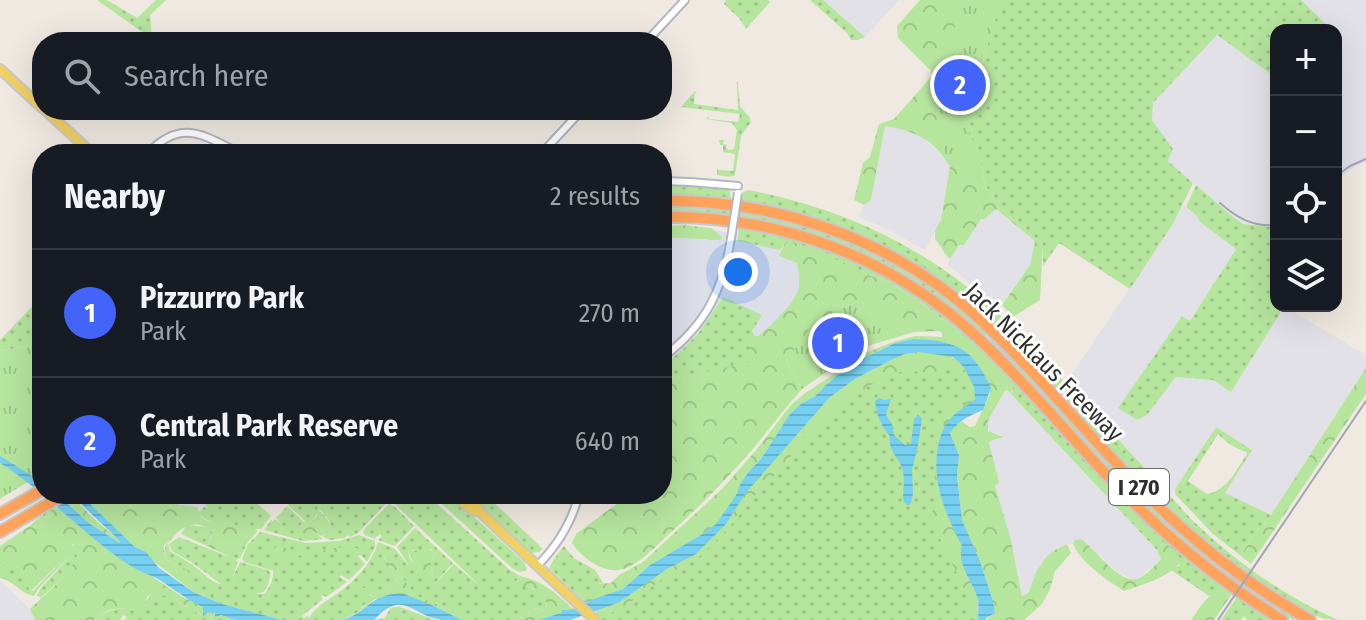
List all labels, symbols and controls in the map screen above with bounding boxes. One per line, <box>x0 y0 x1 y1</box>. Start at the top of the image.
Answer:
map controls <box>1270 24 1342 312</box>
button: + <box>1270 24 1342 96</box>
search box <box>32 32 672 120</box>
icon: search <box>60 54 104 98</box>
pin: 2 <box>934 55 986 115</box>
text: Search here <box>124 58 269 94</box>
button: − <box>1270 96 1342 168</box>
button: locate <box>1270 168 1342 240</box>
text: Nearby <box>64 176 165 217</box>
text: 2 results <box>550 181 640 212</box>
button: layers <box>1270 240 1342 312</box>
your location <box>718 252 758 292</box>
street label: Jack Nicklaus Freeway <box>959 277 1129 447</box>
text: Pizzurro Park <box>140 280 304 316</box>
text: 1 <box>85 298 96 329</box>
text: 270 m <box>579 298 640 329</box>
pin: 1 <box>812 313 864 373</box>
text: Park <box>140 316 186 347</box>
text: Central Park Reserve <box>140 408 398 444</box>
text: 2 <box>84 426 96 457</box>
text: 640 m <box>575 426 640 457</box>
text: Park <box>140 444 186 475</box>
road number: I 270 <box>1109 469 1169 505</box>

